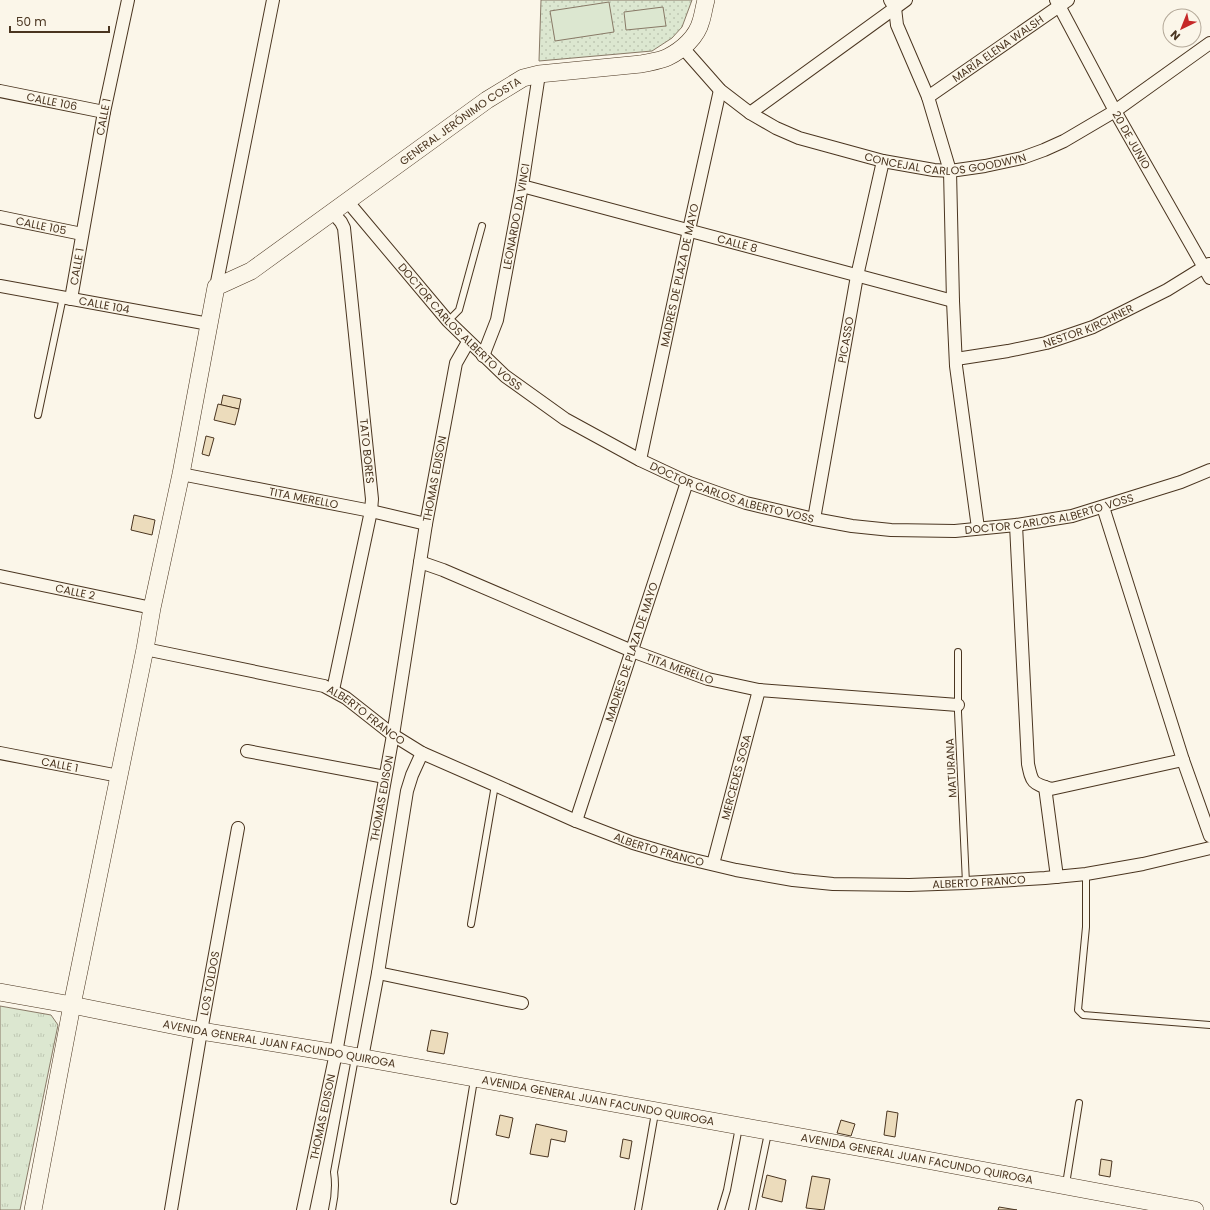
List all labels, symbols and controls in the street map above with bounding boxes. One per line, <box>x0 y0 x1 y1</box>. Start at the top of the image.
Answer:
scale bar <box>10 8 109 34</box>
north arrow <box>1162 8 1202 48</box>
street label: MARÍA ELENA WALSH <box>949 11 1047 86</box>
text: 50 m <box>16 13 47 30</box>
text: N <box>1167 27 1184 44</box>
street label: GENERAL JERÓNIMO COSTA <box>396 73 524 169</box>
street label: CALLE 106 <box>25 89 79 114</box>
street label: CALLE 1 <box>92 97 115 137</box>
street label: 20 DE JUNIO <box>1108 108 1155 172</box>
street label: CONCEJAL CARLOS GOODWYN <box>863 148 1029 179</box>
street label: LEONARDO DA VINCI <box>499 162 533 271</box>
street label: MADRES DE PLAZA DE MAYO <box>656 202 703 348</box>
street label: CALLE 105 <box>14 212 68 239</box>
street label: CALLE 8 <box>716 230 759 257</box>
street label: CALLE 1 <box>66 247 88 286</box>
street label: DOCTOR CARLOS ALBERTO VOSS <box>394 259 526 394</box>
street label: CALLE 104 <box>78 292 131 317</box>
street label: NESTOR KIRCHNER <box>1041 300 1136 351</box>
street label: PICASSO <box>834 315 858 364</box>
street label: TATO BORES <box>356 418 378 484</box>
street label: THOMAS EDISON <box>419 434 450 523</box>
street label: DOCTOR CARLOS ALBERTO VOSS <box>647 458 816 527</box>
street label: TITA MERELLO <box>267 483 340 513</box>
street label: DOCTOR CARLOS ALBERTO VOSS <box>964 489 1136 538</box>
street label: CALLE 2 <box>54 580 97 604</box>
street label: MADRES DE PLAZA DE MAYO <box>601 580 662 724</box>
street label: TITA MERELLO <box>644 649 715 688</box>
street label: ALBERTO FRANCO <box>324 681 409 749</box>
street label: MERCEDES SOSA <box>717 732 755 822</box>
street label: MATURANA <box>941 737 961 798</box>
street label: CALLE 1 <box>40 753 80 776</box>
street label: THOMAS EDISON <box>366 754 397 843</box>
street label: ALBERTO FRANCO <box>612 828 706 870</box>
street label: ALBERTO FRANCO <box>932 871 1027 892</box>
street label: LOS TOLDOS <box>196 950 223 1017</box>
street label: AVENIDA GENERAL JUAN FACUNDO QUIROGA <box>161 1015 398 1072</box>
street label: AVENIDA GENERAL JUAN FACUNDO QUIROGA <box>481 1072 716 1129</box>
street label: THOMAS EDISON <box>306 1073 339 1162</box>
street label: AVENIDA GENERAL JUAN FACUNDO QUIROGA <box>799 1129 1035 1188</box>

